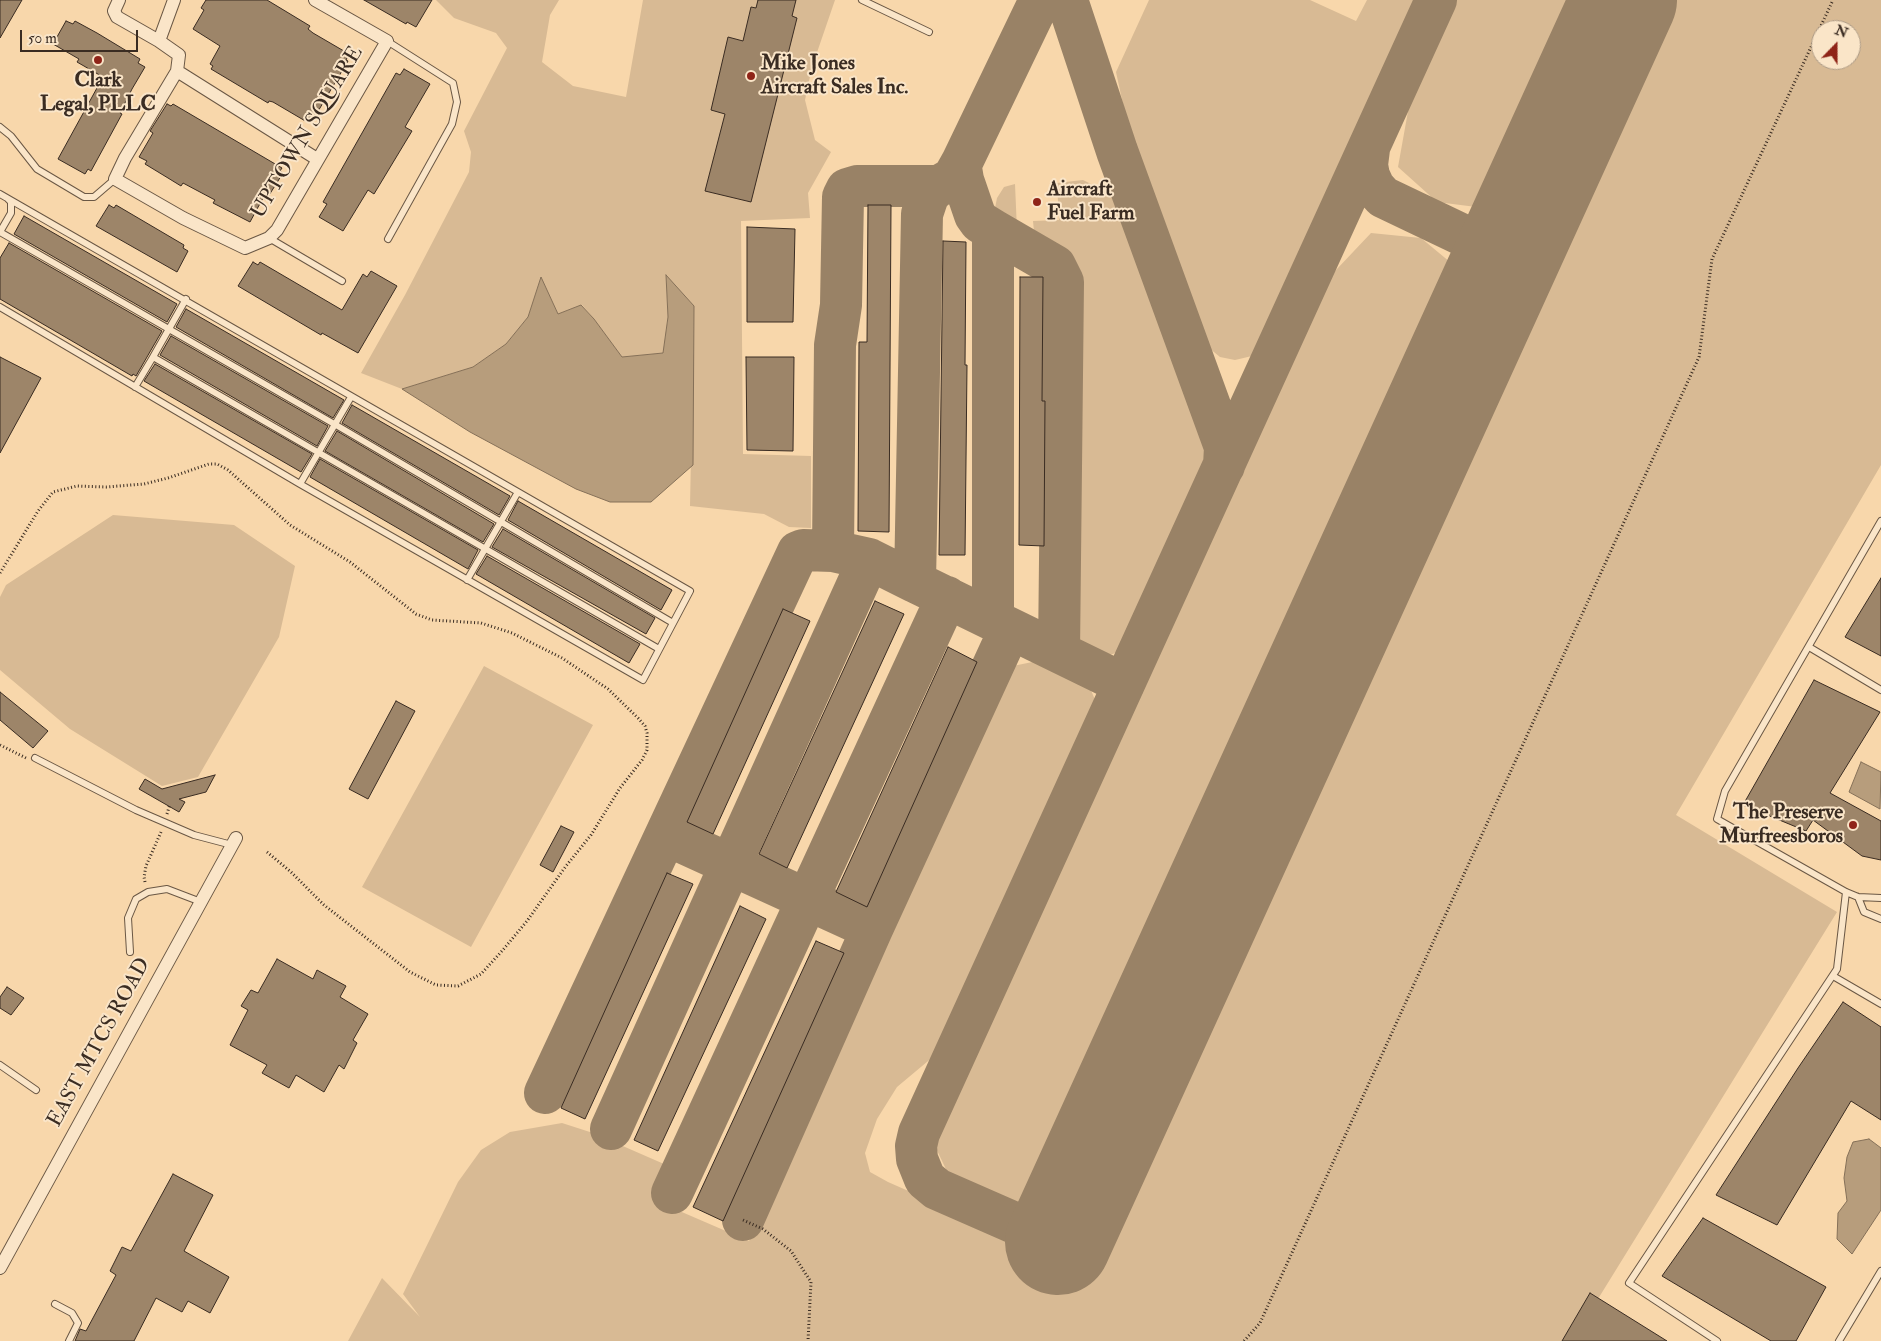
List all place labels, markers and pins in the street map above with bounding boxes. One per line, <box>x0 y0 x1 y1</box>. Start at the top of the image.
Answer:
place label: Mike Jones Aircraft Sales Inc. <box>761 51 908 101</box>
marker: Clark Legal, PLLC <box>92 54 104 66</box>
place label: Clark Legal, PLLC <box>40 68 156 118</box>
marker: Mike Jones Aircraft Sales Inc. <box>745 70 757 82</box>
place label: Aircraft Fuel Farm <box>1047 177 1134 227</box>
marker: Aircraft Fuel Farm <box>1031 196 1043 208</box>
place label: The Preserve Murfreesboros <box>1720 800 1843 850</box>
marker: The Preserve Murfreesboros <box>1847 819 1859 831</box>

